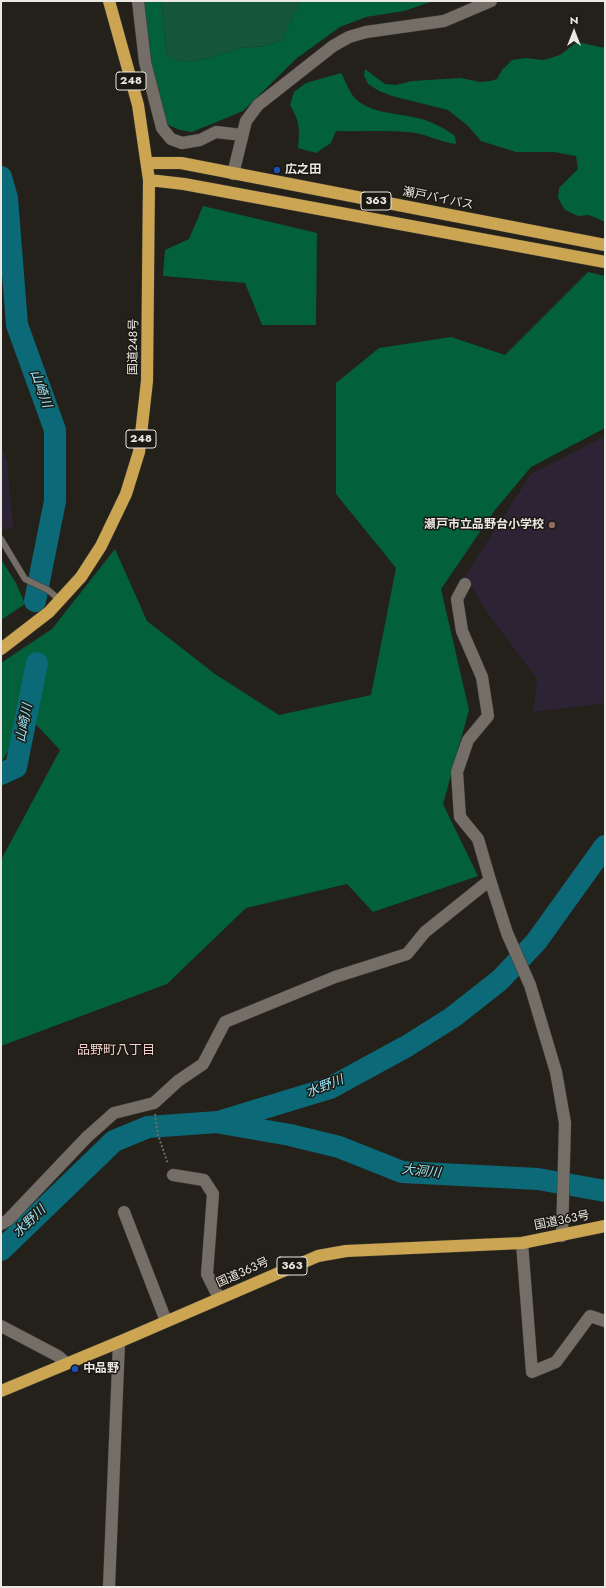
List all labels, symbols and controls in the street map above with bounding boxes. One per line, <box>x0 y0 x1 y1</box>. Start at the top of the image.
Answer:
north arrow <box>554 12 594 52</box>
text: N <box>570 12 578 28</box>
road number: 248 <box>116 72 146 90</box>
place label: 広之田 <box>285 163 321 177</box>
marker: 広之田 <box>272 165 282 175</box>
street label: 瀬戸バイパス <box>401 185 475 213</box>
road number: 363 <box>361 192 391 210</box>
street label: 国道248号 <box>126 319 142 375</box>
water label: 山崎川 <box>26 368 54 410</box>
road number: 248 <box>126 430 156 448</box>
place label: 瀬戸市立品野台小学校 <box>424 518 544 532</box>
marker: 瀬戸市立品野台小学校 <box>547 520 557 530</box>
water label: 山崎川 <box>14 702 36 744</box>
district label: 品野町八丁目 <box>77 1043 155 1059</box>
water label: 水野川 <box>304 1072 346 1102</box>
water label: 大洞川 <box>401 1162 441 1182</box>
water label: 水野川 <box>11 1203 49 1241</box>
street label: 国道363号 <box>533 1209 591 1233</box>
street label: 国道363号 <box>214 1255 272 1291</box>
road number: 363 <box>277 1257 307 1275</box>
place label: 中品野 <box>83 1362 119 1376</box>
marker: 中品野 <box>70 1364 80 1374</box>

